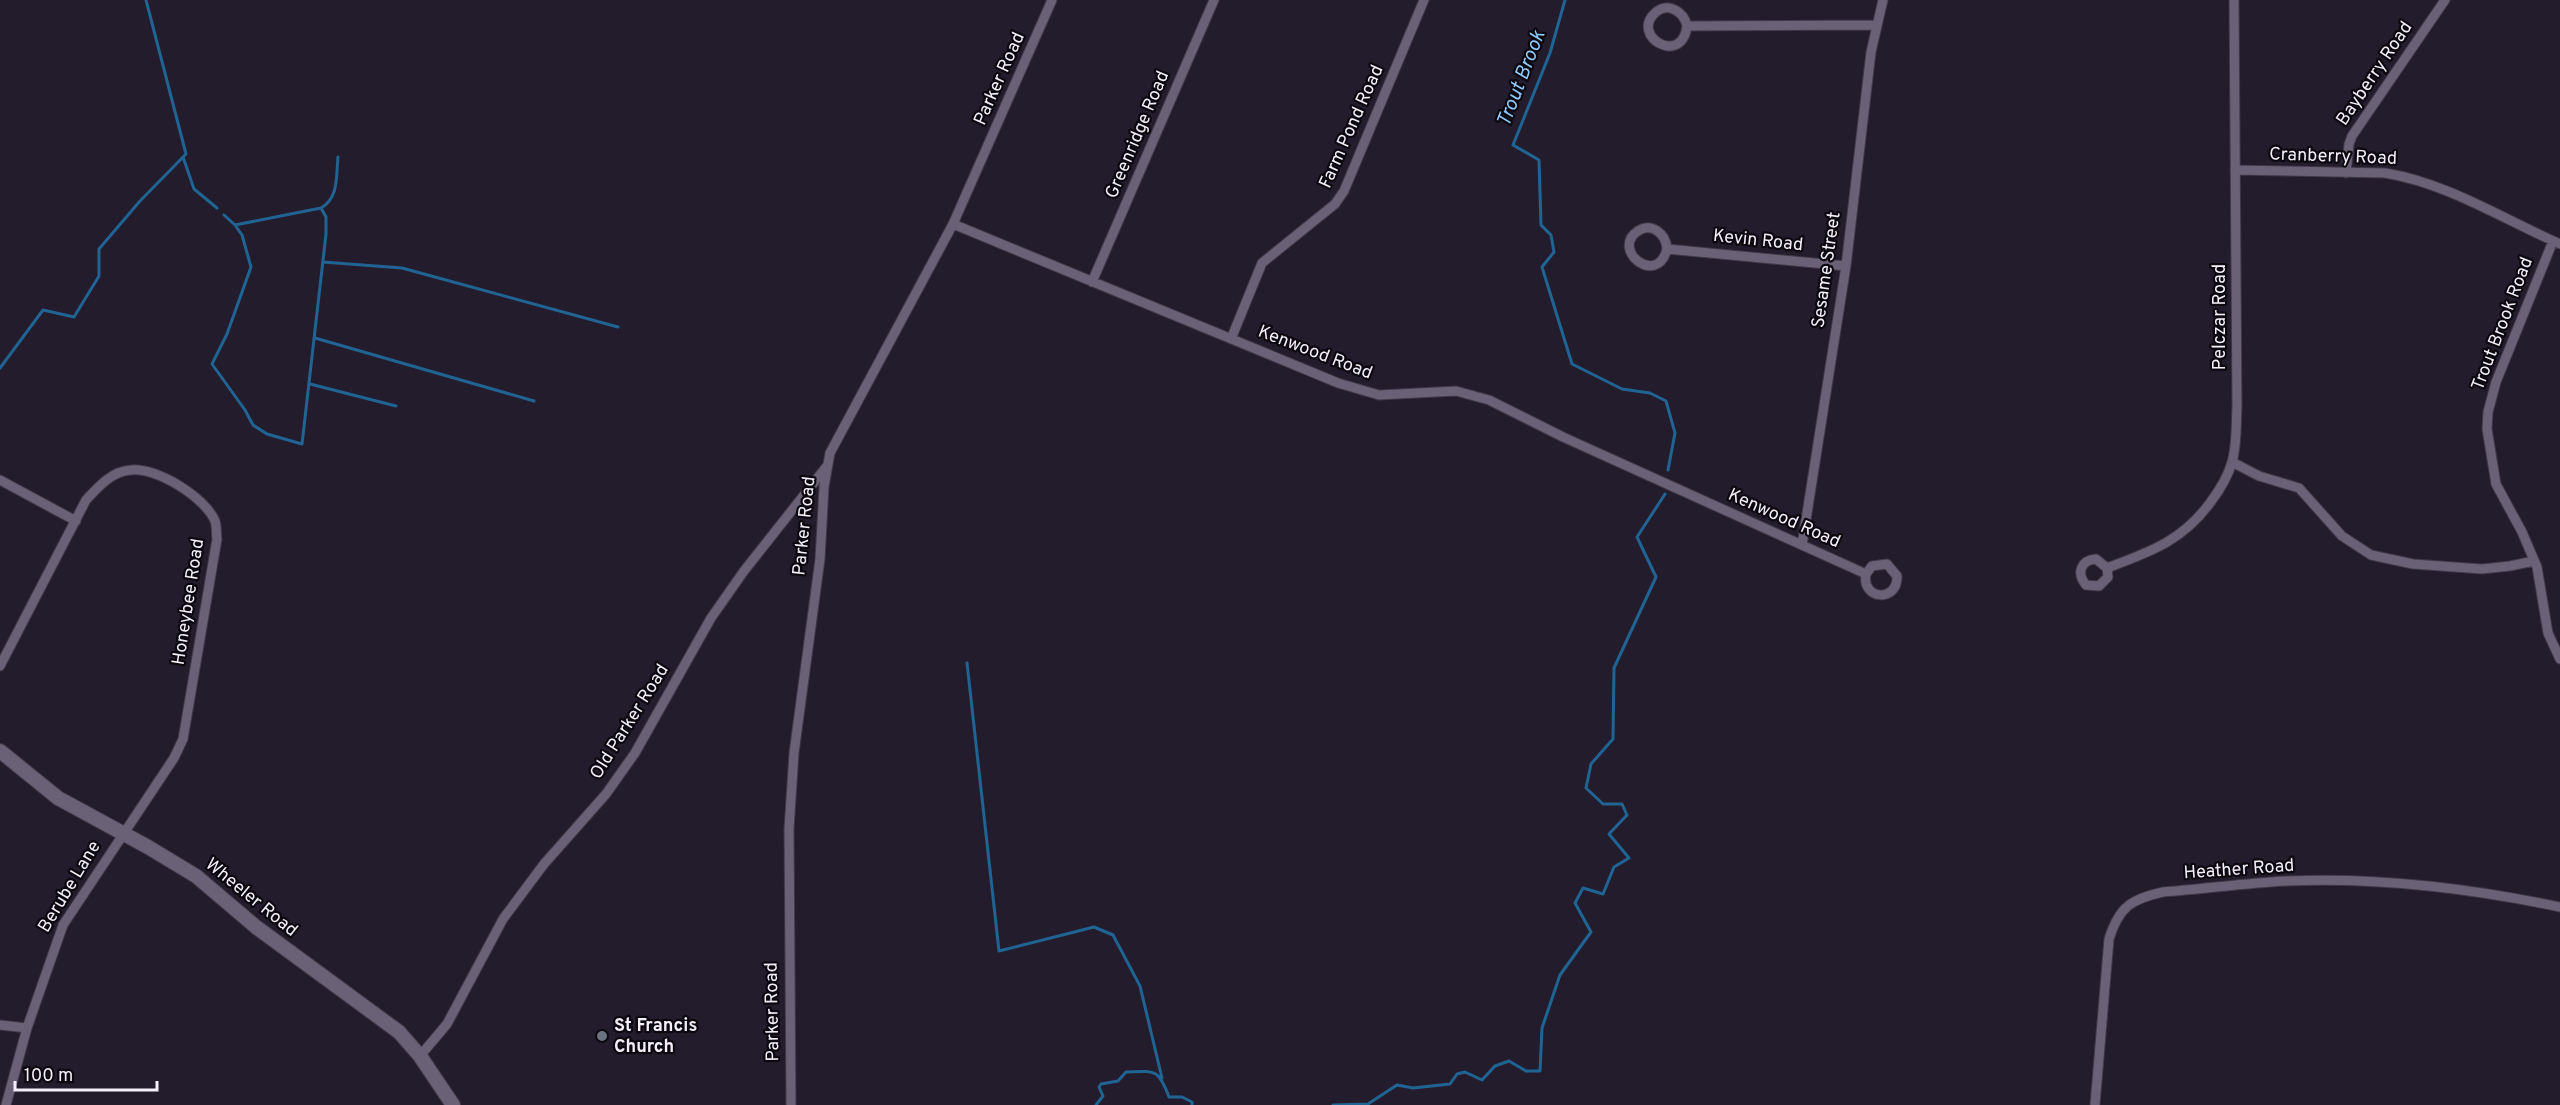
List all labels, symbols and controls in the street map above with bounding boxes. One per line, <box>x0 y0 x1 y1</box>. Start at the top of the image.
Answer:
street label: Bayberry Road <box>2332 18 2418 130</box>
water label: Trout Brook <box>1492 26 1553 131</box>
street label: Parker Road <box>969 29 1031 129</box>
street label: Farm Pond Road <box>1315 62 1389 192</box>
street label: Greenridge Road <box>1101 68 1175 202</box>
street label: Cranberry Road <box>2269 143 2397 171</box>
street label: Sesame Street <box>1807 211 1847 329</box>
street label: Kevin Road <box>1712 225 1804 257</box>
street label: Trout Brook Road <box>2467 254 2539 394</box>
street label: Pelczar Road <box>2209 264 2232 370</box>
street label: Kenwood Road <box>1255 321 1375 385</box>
street label: Parker Road <box>788 475 822 577</box>
street label: Kenwood Road <box>1724 484 1844 554</box>
street label: Honeybee Road <box>168 537 210 667</box>
street label: Old Parker Road <box>585 660 675 784</box>
street label: Berube Lane <box>34 837 106 937</box>
street label: Wheeler Road <box>200 854 302 942</box>
street label: Heather Road <box>2183 855 2295 885</box>
street label: Parker Road <box>761 962 785 1062</box>
place label: St Francis Church <box>614 1015 697 1059</box>
marker: St Francis Church <box>595 1029 609 1043</box>
scale bar <box>15 1054 158 1092</box>
text: 100 m <box>24 1065 73 1088</box>

